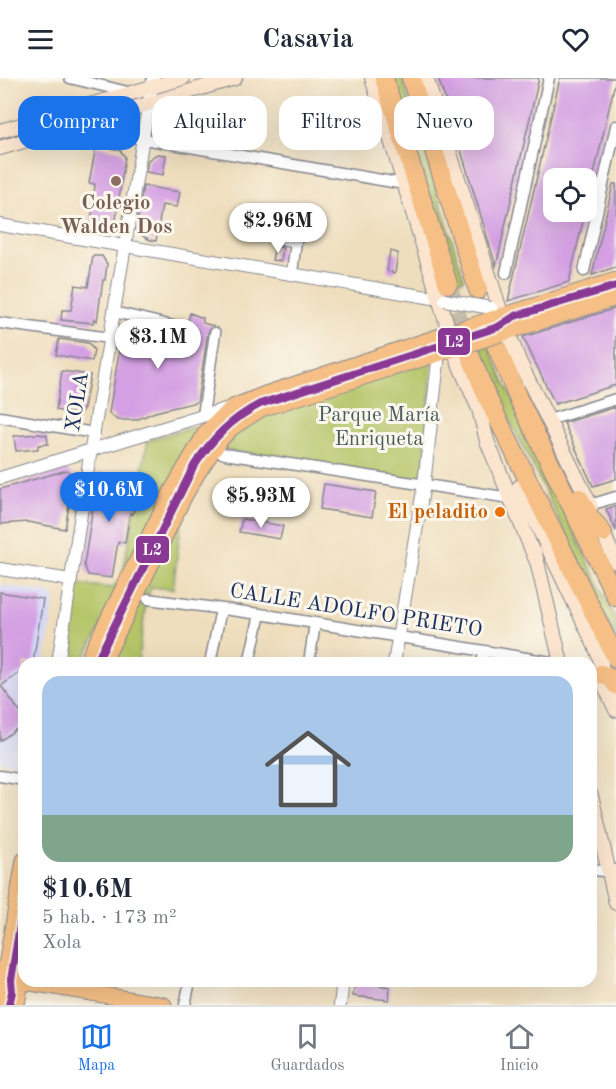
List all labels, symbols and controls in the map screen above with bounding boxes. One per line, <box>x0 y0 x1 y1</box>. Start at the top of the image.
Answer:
icon: menu <box>24 23 57 56</box>
icon: heart <box>559 23 592 56</box>
text: Casavia <box>262 26 354 53</box>
chip: Comprar <box>18 96 140 150</box>
chip: Alquilar <box>152 96 267 150</box>
chip: Filtros <box>279 96 382 150</box>
chip: Nuevo <box>394 96 494 150</box>
map controls <box>543 168 597 222</box>
button: locate <box>543 168 597 222</box>
marker: Colegio Walden Dos <box>109 174 123 188</box>
place label: Colegio Walden Dos <box>60 193 172 238</box>
pin: $2.96M <box>229 203 327 254</box>
text: $2.96M <box>243 212 313 232</box>
pin: $3.1M <box>116 319 200 370</box>
line badge: L2 <box>437 327 471 356</box>
text: $3.1M <box>129 328 187 348</box>
text: L2 <box>444 335 464 351</box>
street label: XOLA <box>63 371 93 433</box>
park label: Parque María Enriqueta <box>318 405 440 450</box>
pin: $10.6M <box>60 472 158 523</box>
pin: $5.93M <box>212 478 310 529</box>
text: $10.6M <box>74 481 144 501</box>
text: $5.93M <box>226 487 296 507</box>
place label: El peladito <box>387 502 488 523</box>
marker: El peladito <box>493 505 507 519</box>
line badge: L2 <box>135 535 170 564</box>
text: L2 <box>142 543 162 559</box>
street label: CALLE ADOLFO PRIETO <box>228 581 484 641</box>
icon: home <box>254 715 362 823</box>
text: $10.6M <box>42 877 133 903</box>
text: 5 hab. · 173 m² <box>42 908 176 928</box>
text: Xola <box>42 933 82 953</box>
tab: Mapa <box>78 1020 115 1076</box>
tab: Guardados <box>270 1020 345 1076</box>
tab: Inicio <box>500 1020 538 1076</box>

